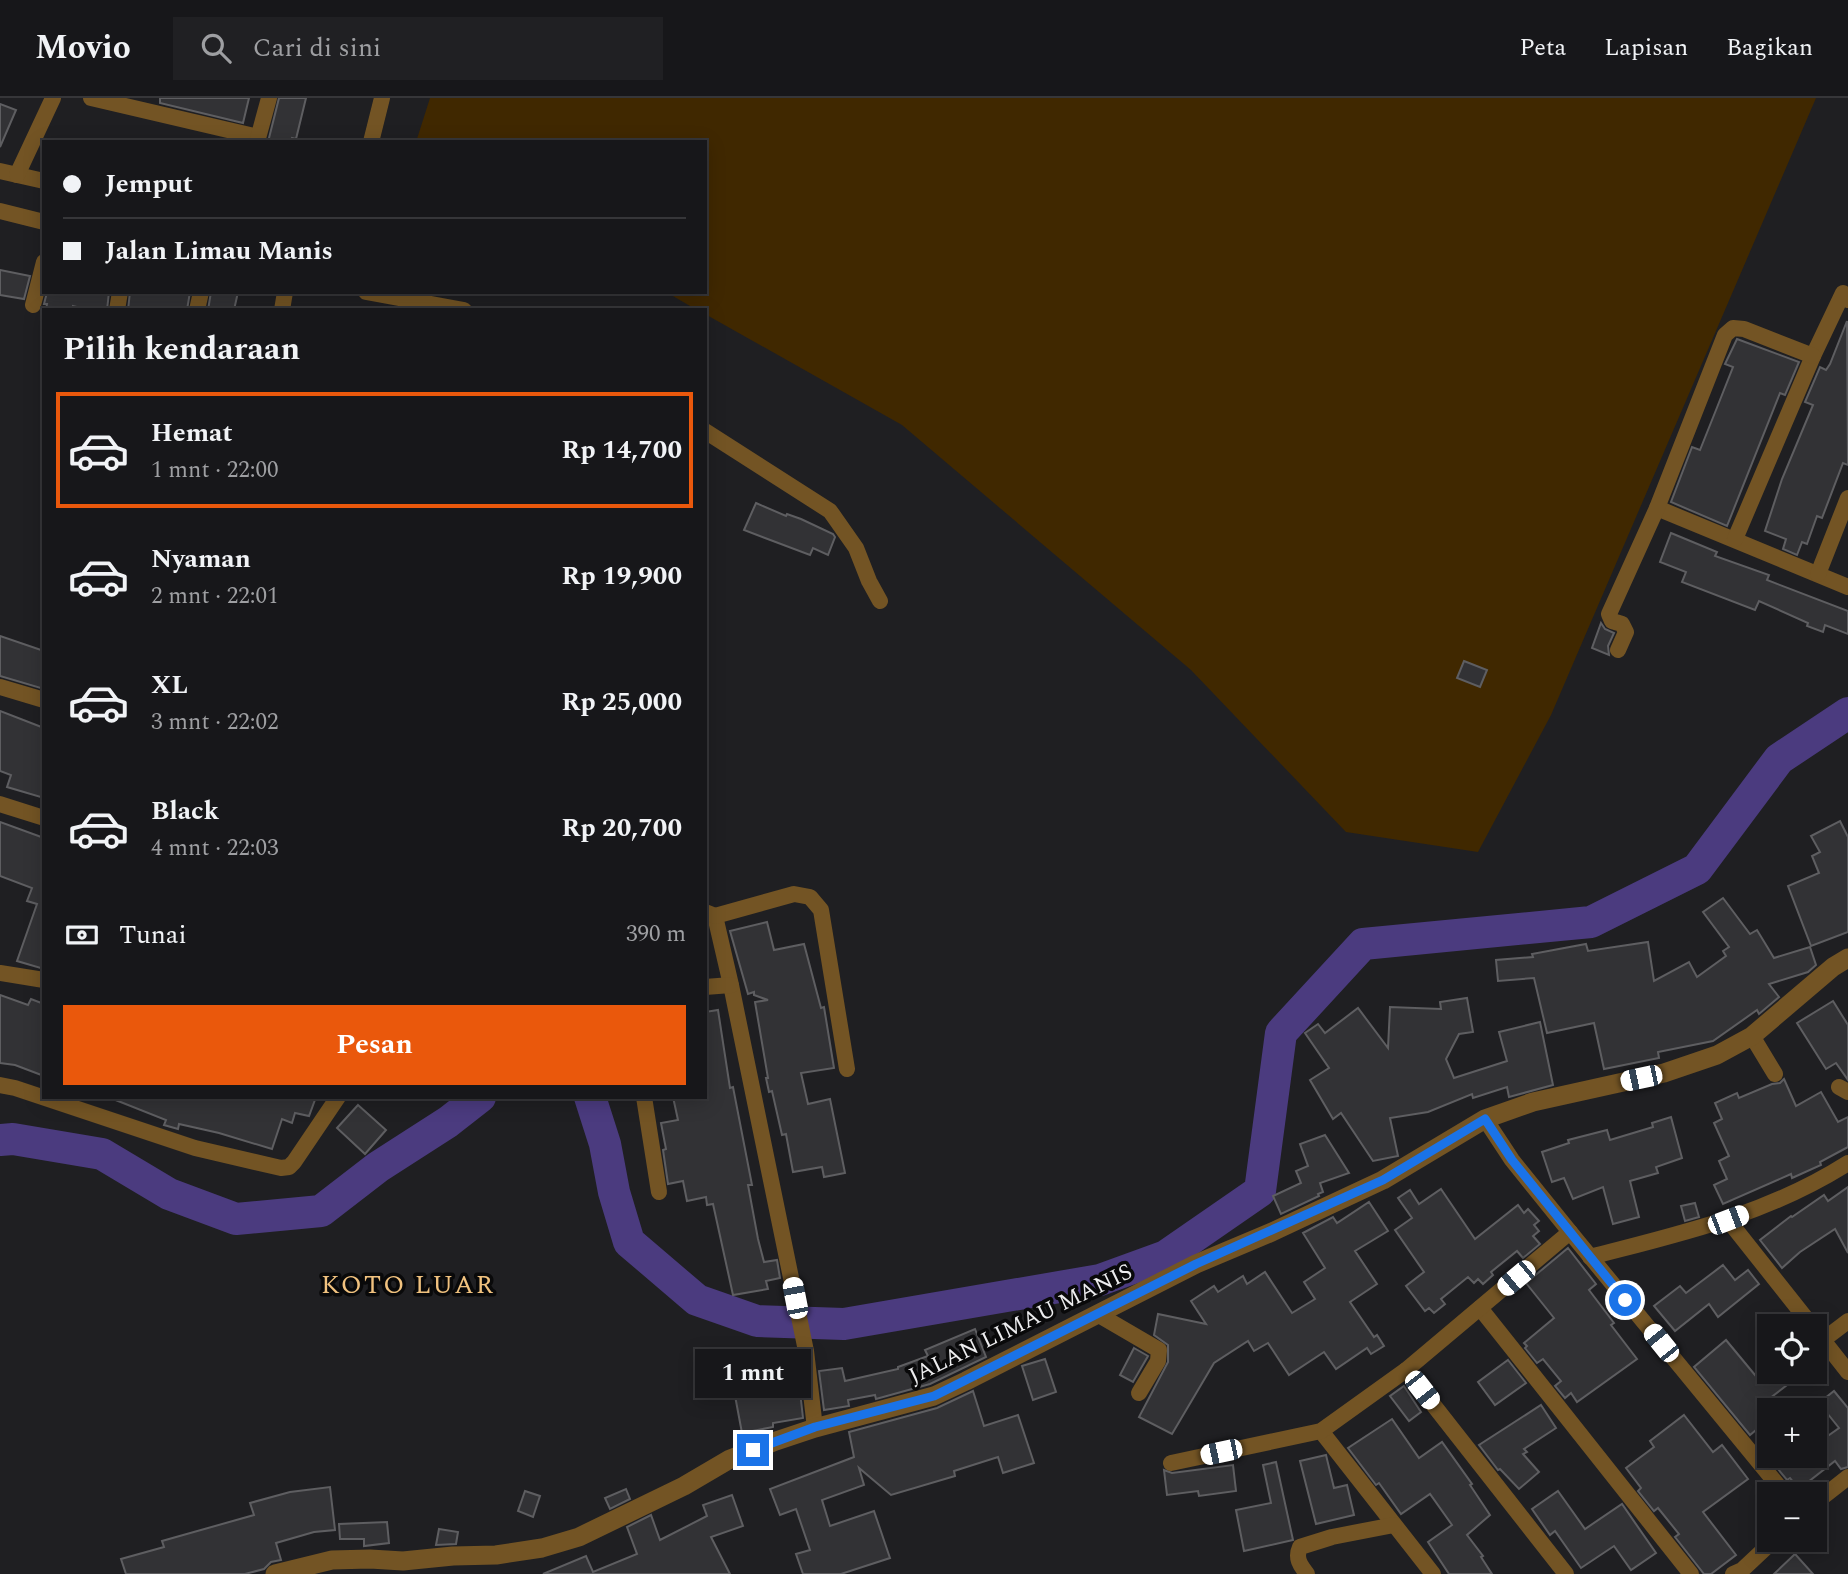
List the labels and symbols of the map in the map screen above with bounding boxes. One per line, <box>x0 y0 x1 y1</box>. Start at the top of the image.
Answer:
car <box>1619 1063 1664 1093</box>
car <box>1705 1203 1752 1237</box>
street label: JALAN LIMAU MANIS <box>903 1255 1139 1394</box>
car <box>1494 1256 1539 1300</box>
district label: KOTO LUAR <box>321 1265 495 1305</box>
car <box>781 1275 810 1321</box>
route start <box>1609 1284 1641 1316</box>
car <box>1640 1320 1683 1366</box>
callout: 1 mnt <box>695 1348 811 1398</box>
car <box>1401 1367 1444 1413</box>
route end <box>737 1434 769 1466</box>
car <box>1199 1437 1244 1467</box>

